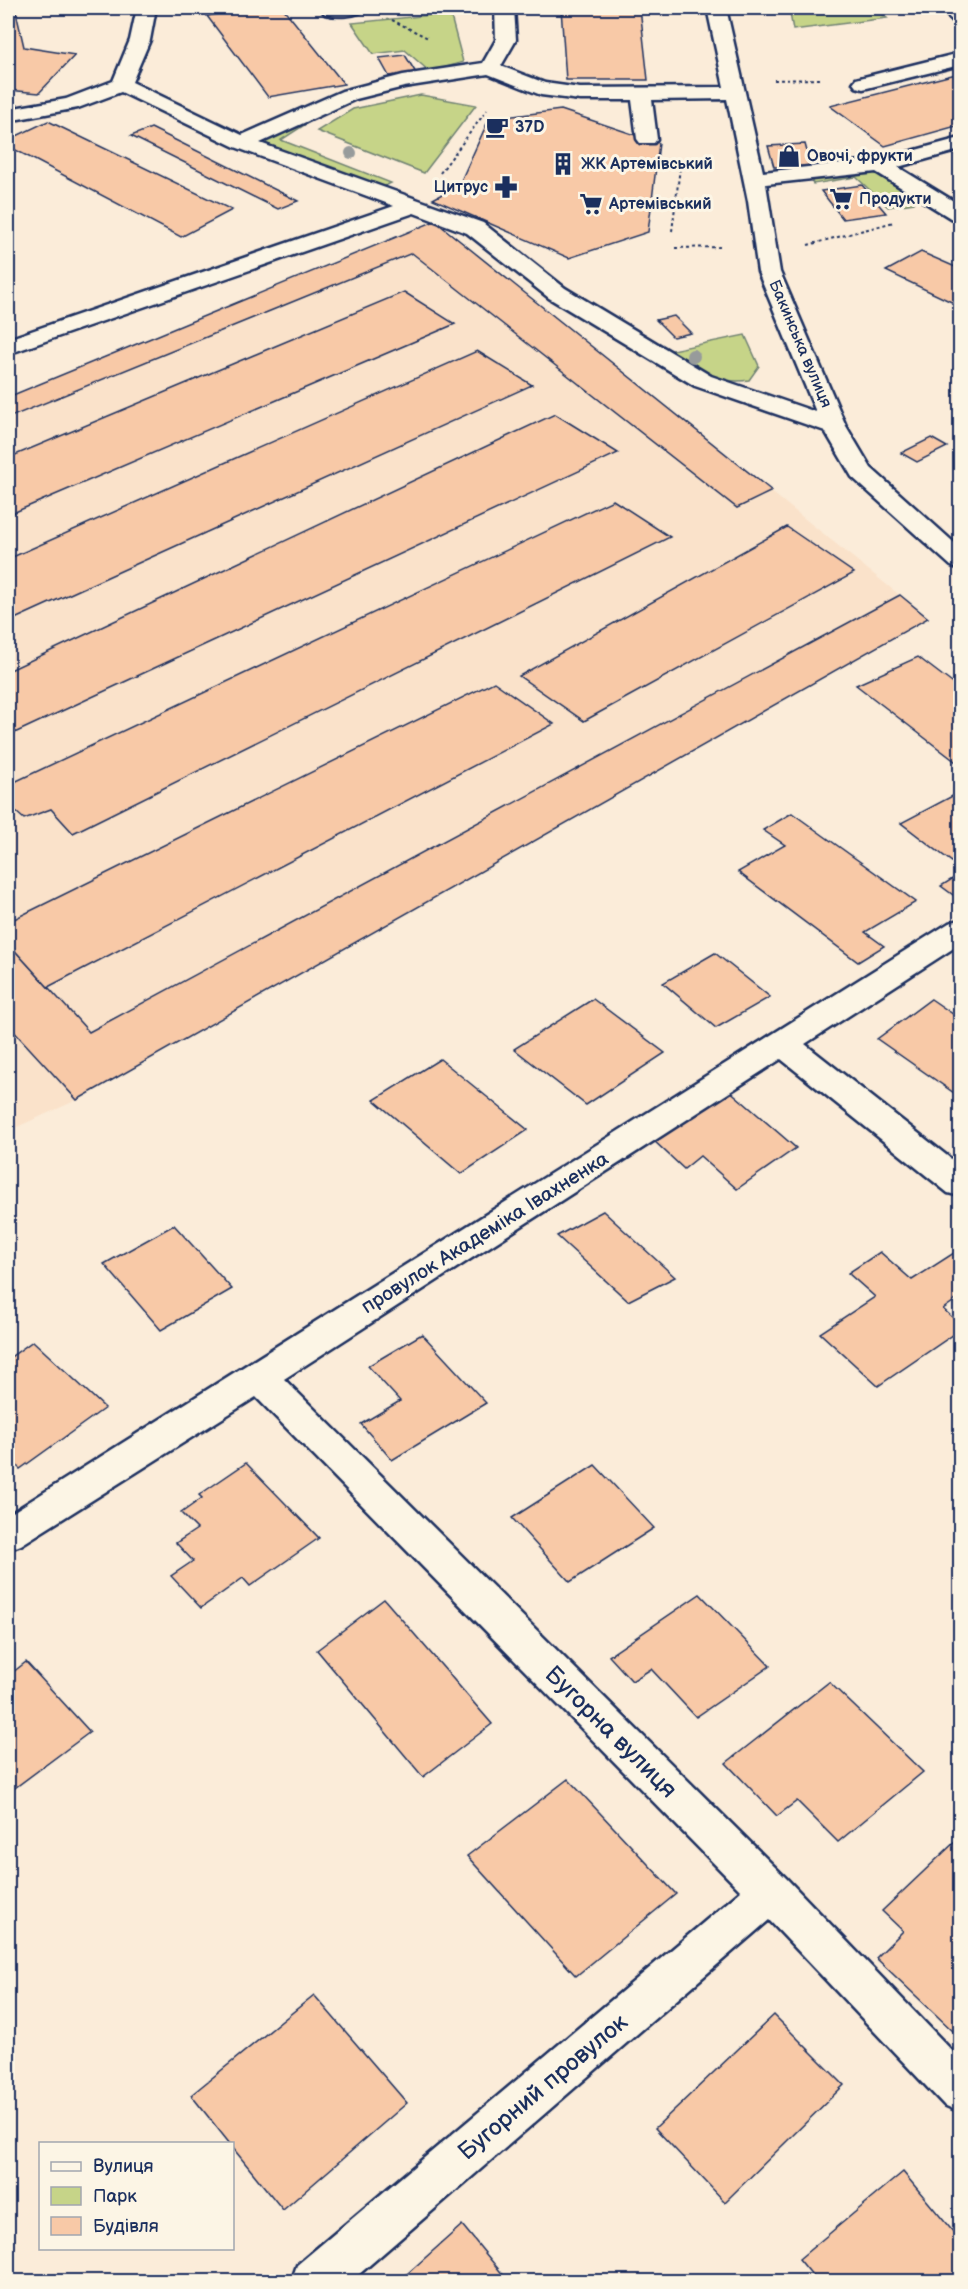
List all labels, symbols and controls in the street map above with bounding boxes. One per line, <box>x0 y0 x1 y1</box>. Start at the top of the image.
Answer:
cafe icon: 37D <box>484 114 510 140</box>
place label: 37D <box>515 118 544 137</box>
shop icon: Овочі, фрукти <box>776 143 802 169</box>
place label: Овочі, фрукти <box>807 147 913 166</box>
building icon: ЖК Артемівський <box>550 151 576 177</box>
place label: ЖК Артемівський <box>581 155 713 174</box>
pharmacy icon: Цитрус <box>493 174 519 200</box>
place label: Цитрус <box>434 178 488 197</box>
supermarket icon: Продукти <box>828 186 854 212</box>
place label: Продукти <box>859 190 931 209</box>
supermarket icon: Артемівський <box>578 191 604 217</box>
place label: Артемівський <box>608 195 711 214</box>
street label: Бакинська вулиця <box>765 277 836 411</box>
street label: провулок Академіка Івахненка <box>357 1147 613 1319</box>
street label: Бугорна вулиця <box>539 1660 683 1804</box>
street label: Бугорний провулок <box>452 2008 634 2166</box>
legend <box>39 2142 234 2250</box>
text: Вулиця <box>93 2156 154 2177</box>
text: Парк <box>93 2186 137 2207</box>
text: Будівля <box>93 2216 159 2237</box>

